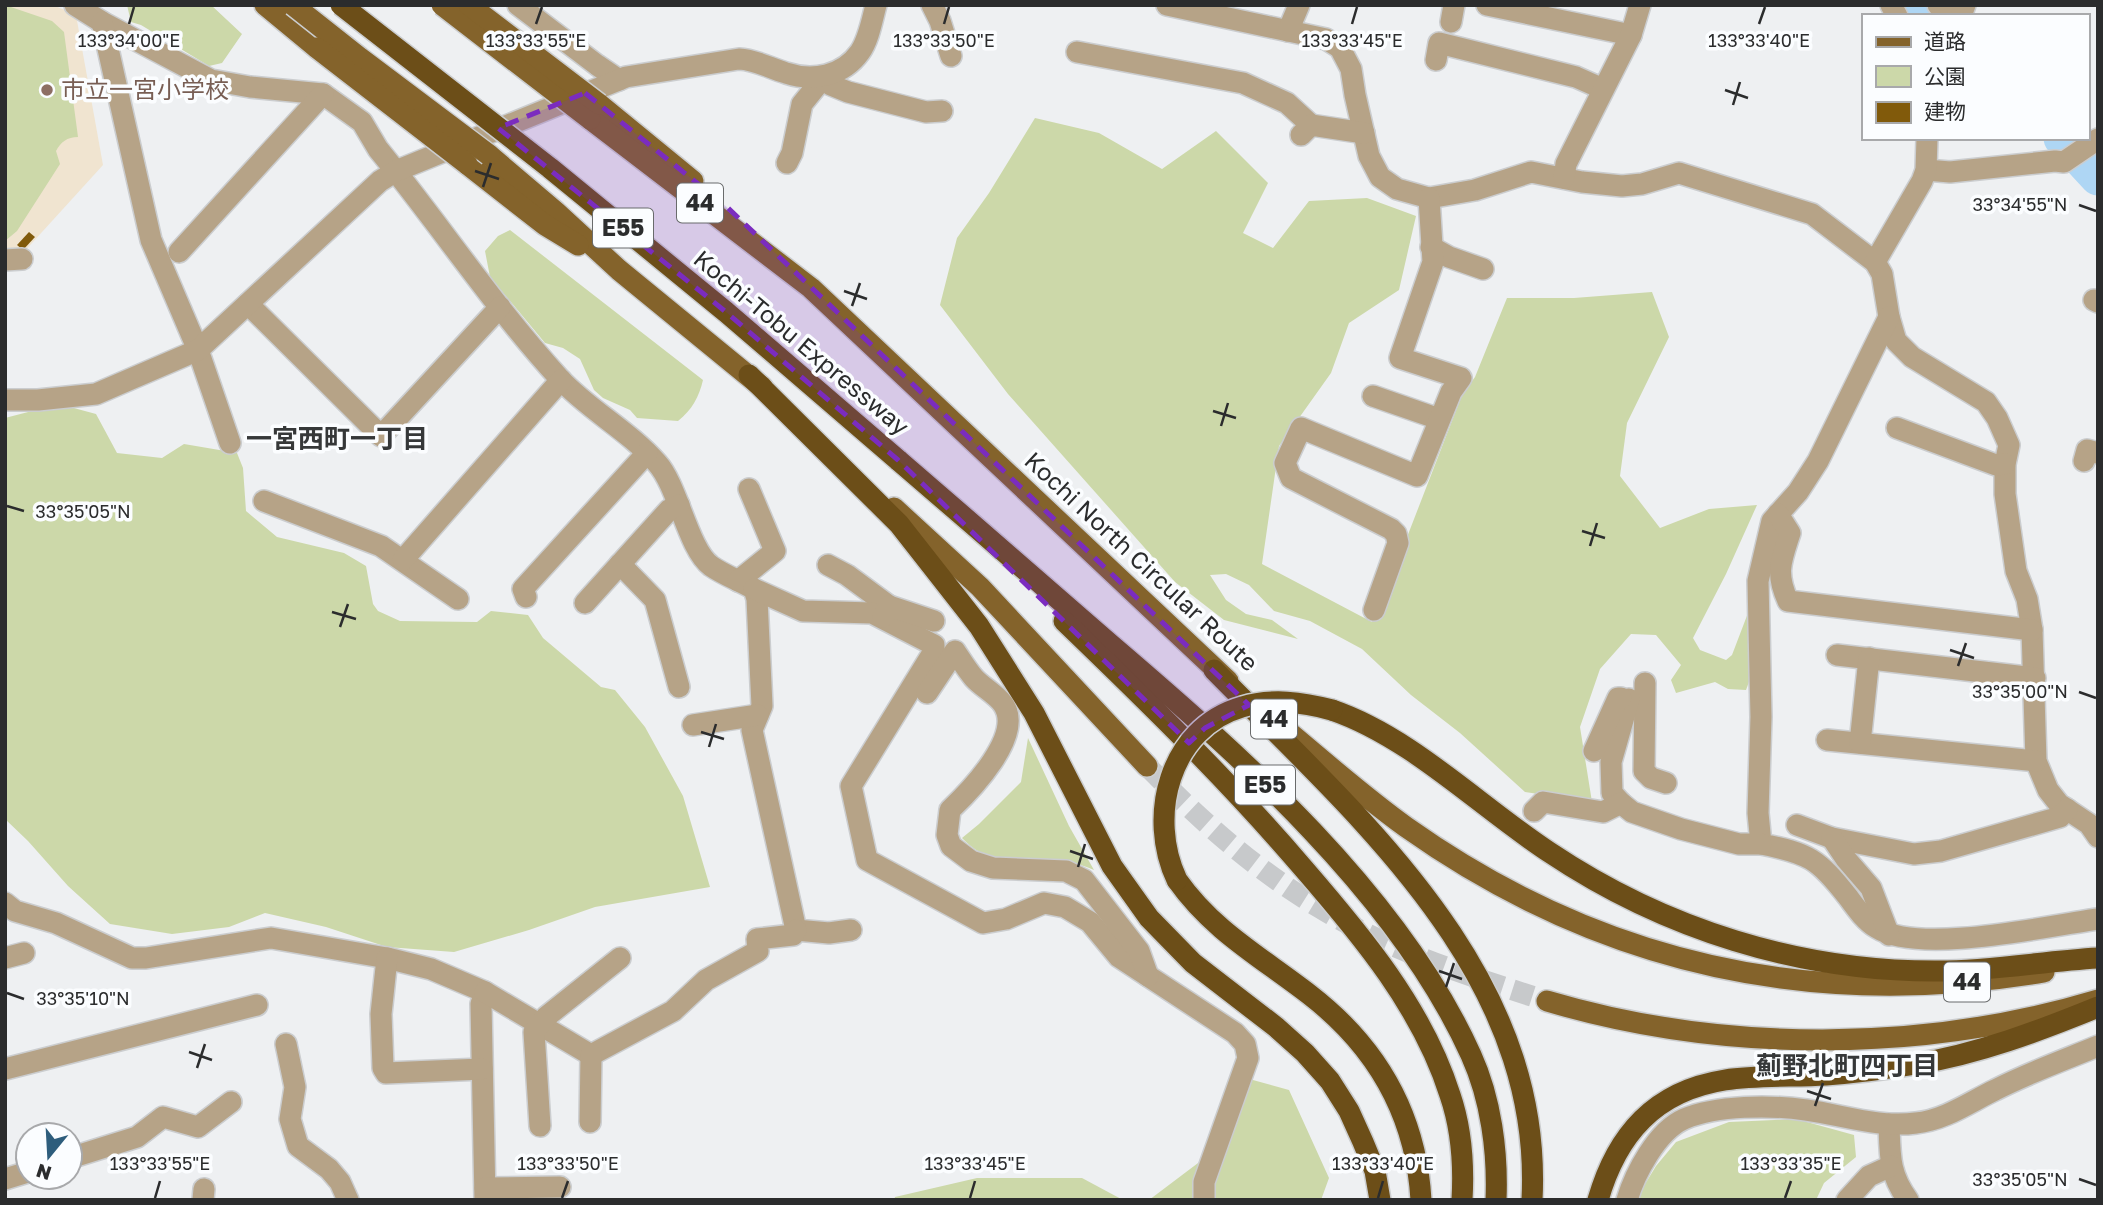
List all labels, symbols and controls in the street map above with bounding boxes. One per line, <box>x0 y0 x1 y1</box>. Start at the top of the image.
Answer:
legend <box>1862 14 2089 140</box>
text: 道路 <box>1924 28 1966 54</box>
text: 133°34'00"E <box>78 29 180 51</box>
text: 133°33'55"E <box>486 29 586 51</box>
text: 133°33'50"E <box>893 29 995 51</box>
text: 133°33'45"E <box>1301 29 1403 51</box>
text: 133°33'40"E <box>1708 29 1810 51</box>
text: 公園 <box>1924 63 1966 89</box>
place label: 市立一宮小学校 <box>61 74 229 103</box>
marker: 市立一宮小学校 <box>39 82 55 98</box>
text: 建物 <box>1924 98 1966 124</box>
road number: 44 <box>677 184 723 222</box>
text: 33°34'55"N <box>1972 193 2068 215</box>
road number: E55 <box>593 208 653 247</box>
street label: Kochi-Tobu Expressway <box>688 243 916 440</box>
district label: 一宮西町一丁目 <box>246 423 428 454</box>
street label: Kochi North Circular Route <box>1019 445 1265 677</box>
text: 33°35'05"N <box>35 500 131 522</box>
text: 33°35'00"N <box>1972 680 2068 702</box>
road number: 44 <box>1251 699 1297 738</box>
road number: E55 <box>1235 765 1295 804</box>
road number: 44 <box>1944 962 1990 1001</box>
text: 33°35'10"N <box>36 987 130 1009</box>
district label: 薊野北町四丁目 <box>1756 1050 1938 1081</box>
north arrow <box>14 1121 84 1191</box>
text: 133°33'55"E <box>110 1152 210 1174</box>
text: 133°33'50"E <box>517 1152 619 1174</box>
text: 133°33'45"E <box>924 1152 1026 1174</box>
text: 133°33'40"E <box>1332 1152 1434 1174</box>
text: 133°33'35"E <box>1741 1152 1841 1174</box>
text: N <box>33 1159 54 1186</box>
text: 33°35'05"N <box>1972 1168 2068 1190</box>

